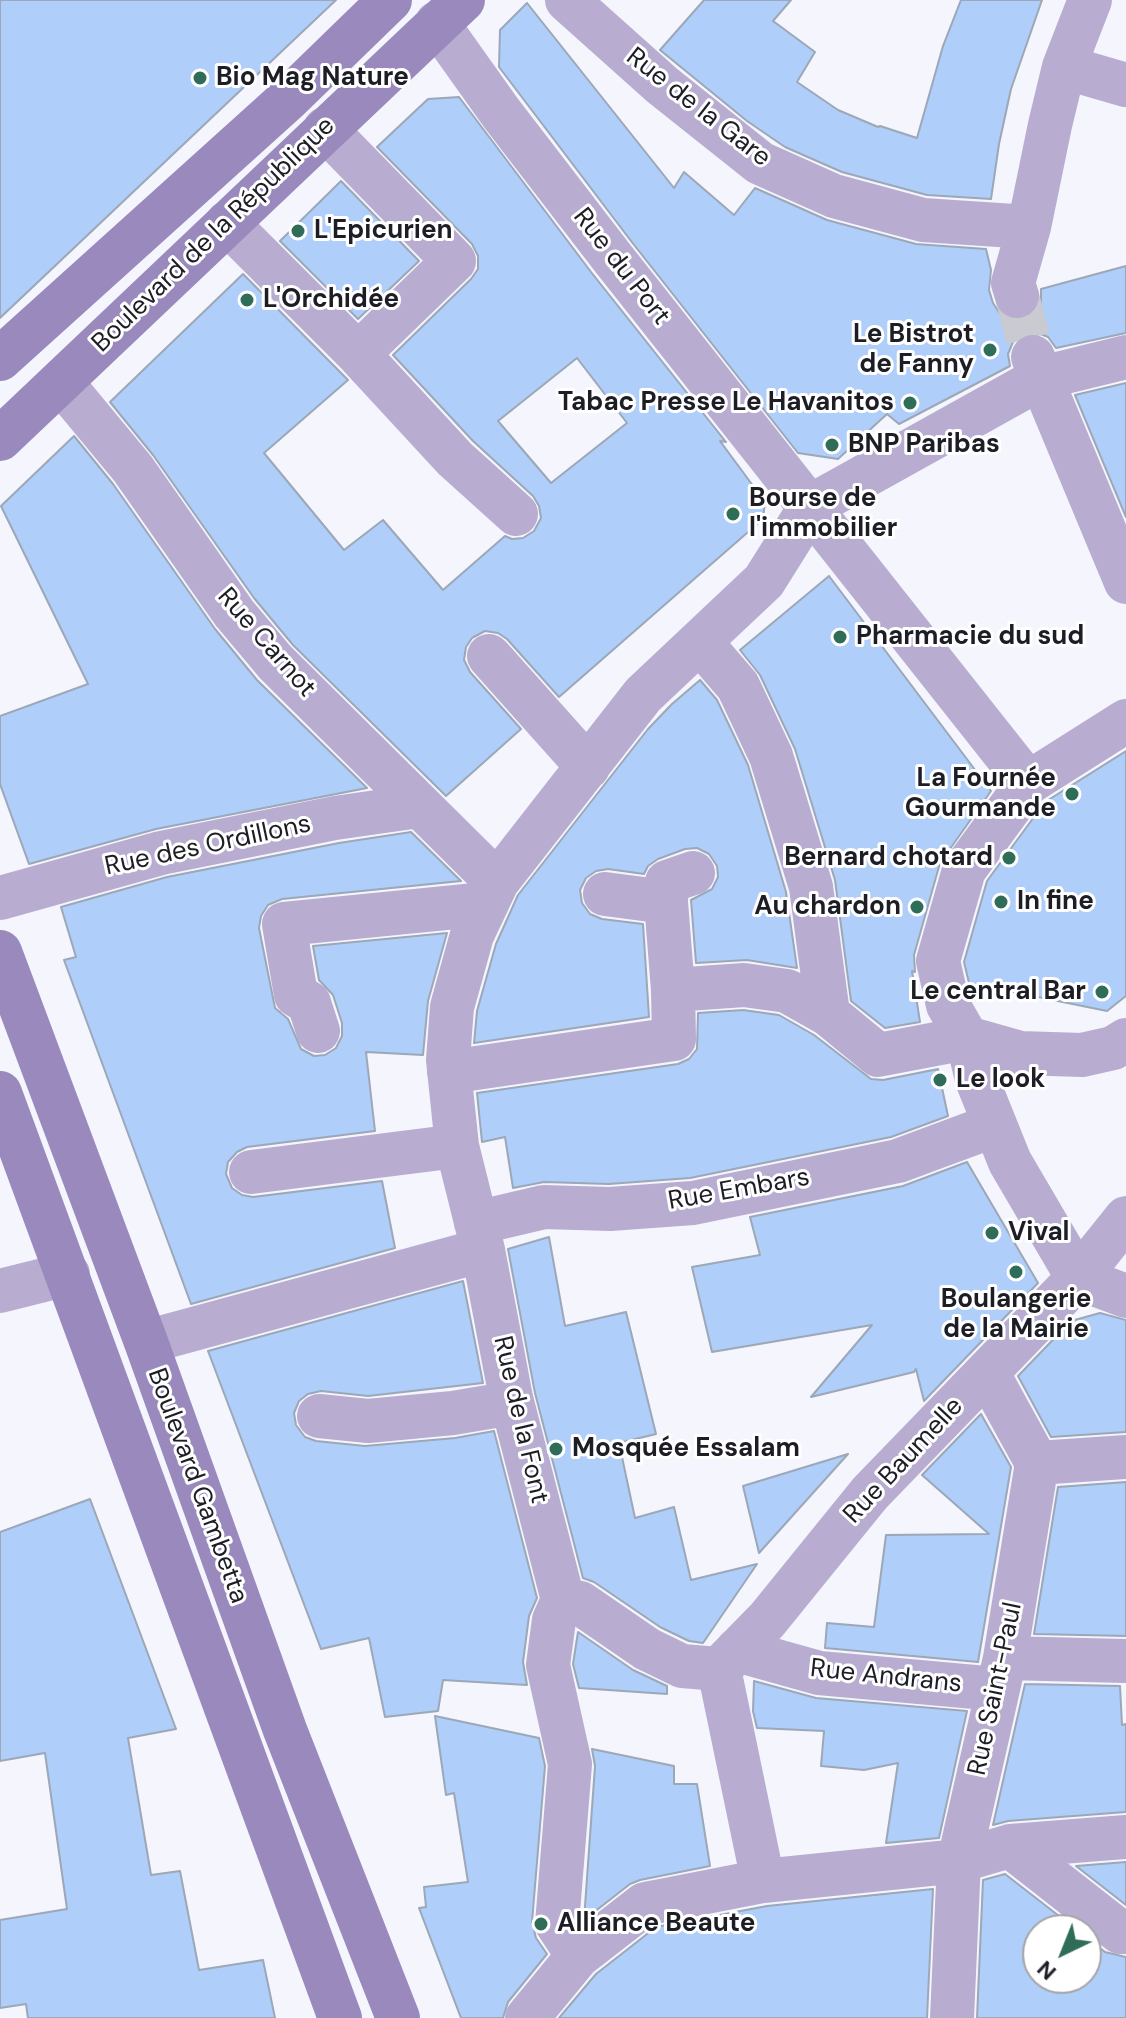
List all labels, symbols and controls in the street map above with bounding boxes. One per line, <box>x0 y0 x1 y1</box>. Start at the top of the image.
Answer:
street label: Rue de la Gare <box>620 42 776 174</box>
place label: Bio Mag Nature <box>216 62 409 94</box>
marker: Bio Mag Nature <box>191 69 209 87</box>
street label: Boulevard de la République <box>86 111 342 359</box>
street label: Rue du Port <box>566 202 676 332</box>
place label: L'Epicurien <box>314 215 453 247</box>
marker: L'Epicurien <box>289 222 307 240</box>
place label: L'Orchidée <box>263 284 399 316</box>
marker: L'Orchidée <box>238 291 256 309</box>
place label: Le Bistrot de Fanny <box>853 319 974 380</box>
marker: Le Bistrot de Fanny <box>981 341 999 359</box>
place label: Tabac Presse Le Havanitos <box>558 387 894 419</box>
marker: Tabac Presse Le Havanitos <box>901 394 919 412</box>
place label: BNP Paribas <box>848 429 1000 461</box>
marker: BNP Paribas <box>823 436 841 454</box>
place label: Bourse de l'immobilier <box>749 483 897 544</box>
marker: Bourse de l'immobilier <box>724 505 742 523</box>
street label: Rue Carnot <box>210 582 322 704</box>
place label: Pharmacie du sud <box>856 621 1084 653</box>
marker: Pharmacie du sud <box>831 628 849 646</box>
place label: La Fournée Gourmande <box>905 763 1056 824</box>
marker: La Fournée Gourmande <box>1063 785 1081 803</box>
street label: Rue des Ordillons <box>102 809 314 883</box>
place label: Bernard chotard <box>784 842 993 874</box>
marker: Bernard chotard <box>1000 849 1018 867</box>
place label: In fine <box>1017 886 1094 918</box>
place label: Au chardon <box>754 891 901 923</box>
marker: In fine <box>992 893 1010 911</box>
marker: Au chardon <box>908 898 926 916</box>
place label: Le central Bar <box>910 976 1086 1008</box>
marker: Le central Bar <box>1093 983 1111 1001</box>
place label: Le look <box>956 1064 1045 1096</box>
marker: Le look <box>931 1071 949 1089</box>
street label: Rue Embars <box>666 1162 812 1218</box>
place label: Vival <box>1008 1217 1070 1249</box>
marker: Vival <box>983 1224 1001 1242</box>
marker: Boulangerie de la Mairie <box>1007 1263 1025 1281</box>
place label: Boulangerie de la Mairie <box>941 1284 1091 1346</box>
street label: Rue de la Font <box>486 1333 554 1507</box>
street label: Boulevard Gambetta <box>140 1364 254 1608</box>
street label: Rue Baumelle <box>838 1391 970 1531</box>
place label: Mosquée Essalam <box>572 1433 800 1465</box>
marker: Mosquée Essalam <box>547 1440 565 1458</box>
street label: Rue Saint-Paul <box>962 1600 1030 1778</box>
street label: Rue Andrans <box>809 1654 963 1700</box>
place label: Alliance Beaute <box>557 1908 755 1940</box>
north arrow <box>1022 1914 1102 1994</box>
marker: Alliance Beaute <box>532 1915 550 1933</box>
text: N <box>1031 1954 1062 1987</box>

